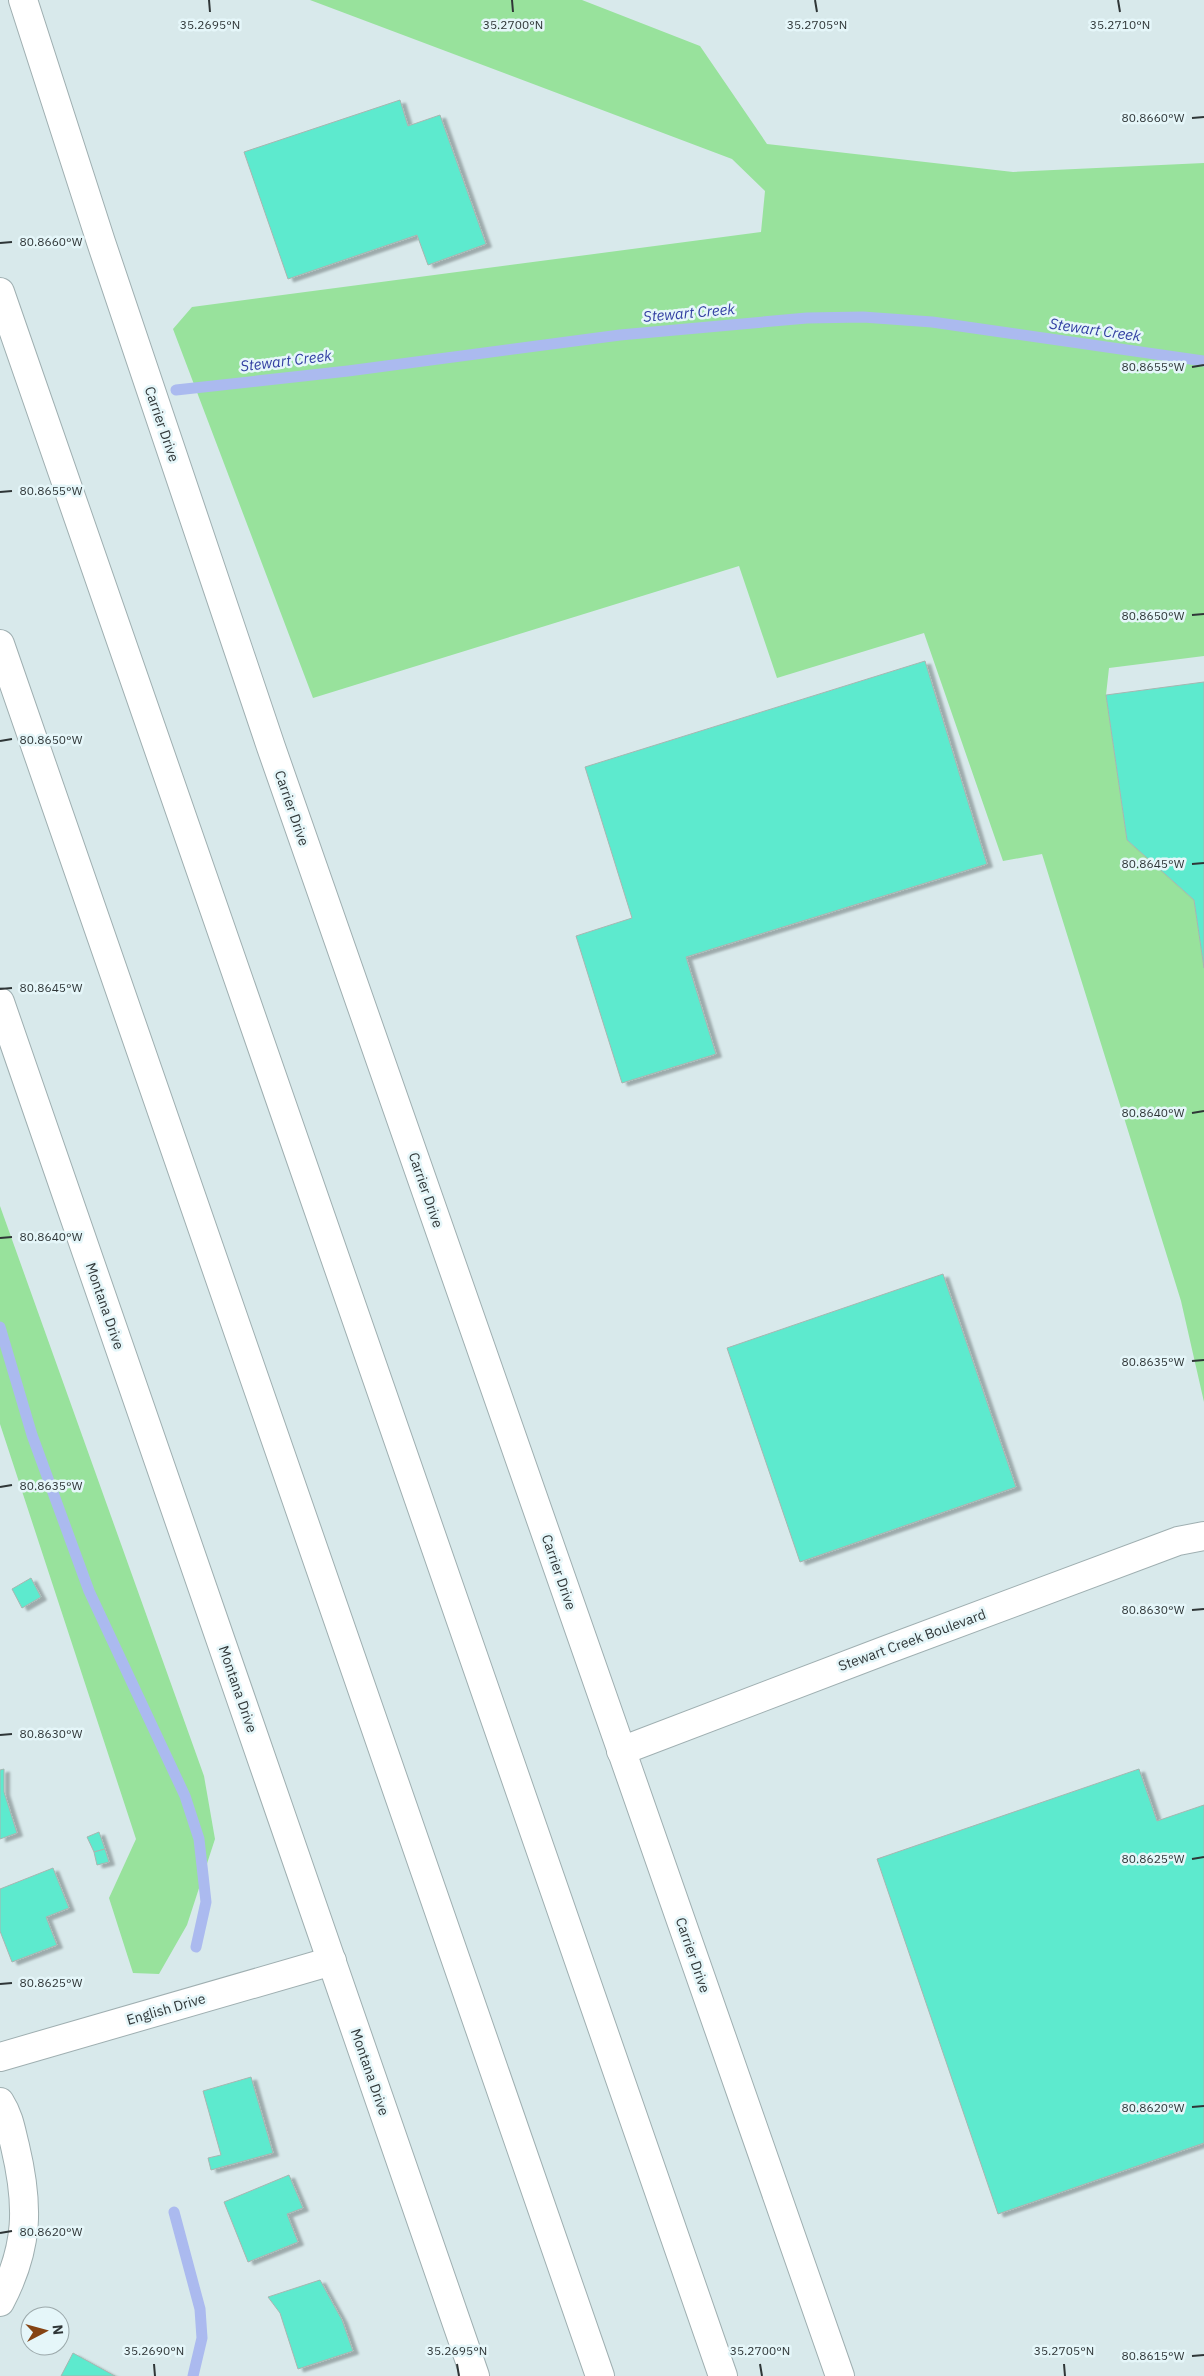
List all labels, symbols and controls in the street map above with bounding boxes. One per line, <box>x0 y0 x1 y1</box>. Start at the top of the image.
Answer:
text: 35.2695°N <box>180 17 240 32</box>
text: 35.2700°N <box>483 17 543 32</box>
text: 35.2705°N <box>787 17 847 32</box>
text: 35.2710°N <box>1090 17 1150 32</box>
text: 80.8660°W <box>1122 110 1185 125</box>
text: 80.8660°W <box>20 234 83 249</box>
water label: Stewart Creek <box>642 299 736 326</box>
water label: Stewart Creek <box>1048 314 1142 345</box>
water label: Stewart Creek <box>239 345 333 376</box>
text: 80.8655°W <box>1122 359 1185 374</box>
street label: Carrier Drive <box>141 384 183 464</box>
text: 80.8655°W <box>20 483 83 498</box>
text: 80.8650°W <box>1122 608 1185 623</box>
text: 80.8650°W <box>20 732 83 747</box>
street label: Carrier Drive <box>271 768 313 848</box>
text: 80.8645°W <box>1122 856 1185 871</box>
text: 80.8645°W <box>20 980 83 995</box>
text: 80.8640°W <box>1122 1105 1185 1120</box>
street label: Carrier Drive <box>405 1150 447 1230</box>
text: 80.8640°W <box>20 1229 83 1244</box>
street label: Montana Drive <box>82 1260 128 1352</box>
text: 80.8635°W <box>1122 1354 1185 1369</box>
text: 80.8635°W <box>20 1478 83 1493</box>
street label: Carrier Drive <box>538 1532 580 1612</box>
text: 80.8630°W <box>1122 1602 1185 1617</box>
street label: Stewart Creek Boulevard <box>836 1605 988 1675</box>
street label: Montana Drive <box>215 1643 261 1735</box>
text: 80.8630°W <box>20 1726 83 1741</box>
text: 80.8625°W <box>1122 1851 1185 1866</box>
street label: Carrier Drive <box>672 1915 714 1995</box>
text: 80.8625°W <box>20 1975 83 1990</box>
street label: English Drive <box>124 1989 208 2029</box>
street label: Montana Drive <box>347 2026 393 2118</box>
text: 80.8620°W <box>1122 2100 1185 2115</box>
text: 80.8620°W <box>20 2224 83 2239</box>
north arrow <box>20 2306 70 2356</box>
text: N <box>48 2324 67 2336</box>
text: 35.2690°N <box>124 2343 184 2358</box>
text: 35.2695°N <box>427 2343 487 2358</box>
text: 35.2700°N <box>730 2343 790 2358</box>
text: 35.2705°N <box>1034 2343 1094 2358</box>
text: 80.8615°W <box>1122 2348 1185 2363</box>

